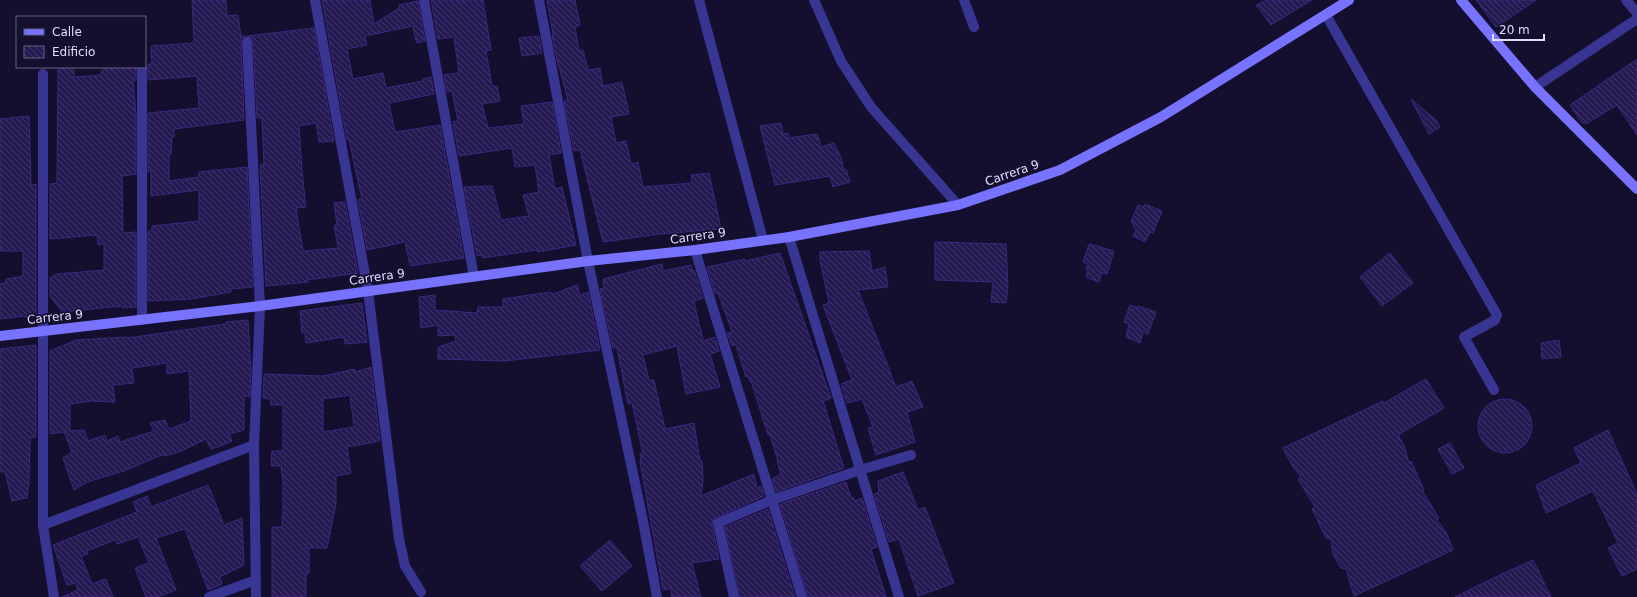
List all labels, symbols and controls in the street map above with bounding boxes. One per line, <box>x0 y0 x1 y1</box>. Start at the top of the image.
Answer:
legend <box>16 16 146 68</box>
scale bar <box>1493 16 1544 42</box>
text: 20 m <box>1499 23 1530 37</box>
text: Calle <box>52 25 82 39</box>
text: Edificio <box>52 45 95 59</box>
street label: Carrera 9 <box>983 157 1041 189</box>
street label: Carrera 9 <box>669 225 727 247</box>
street label: Carrera 9 <box>348 266 406 288</box>
street label: Carrera 9 <box>26 307 84 327</box>

